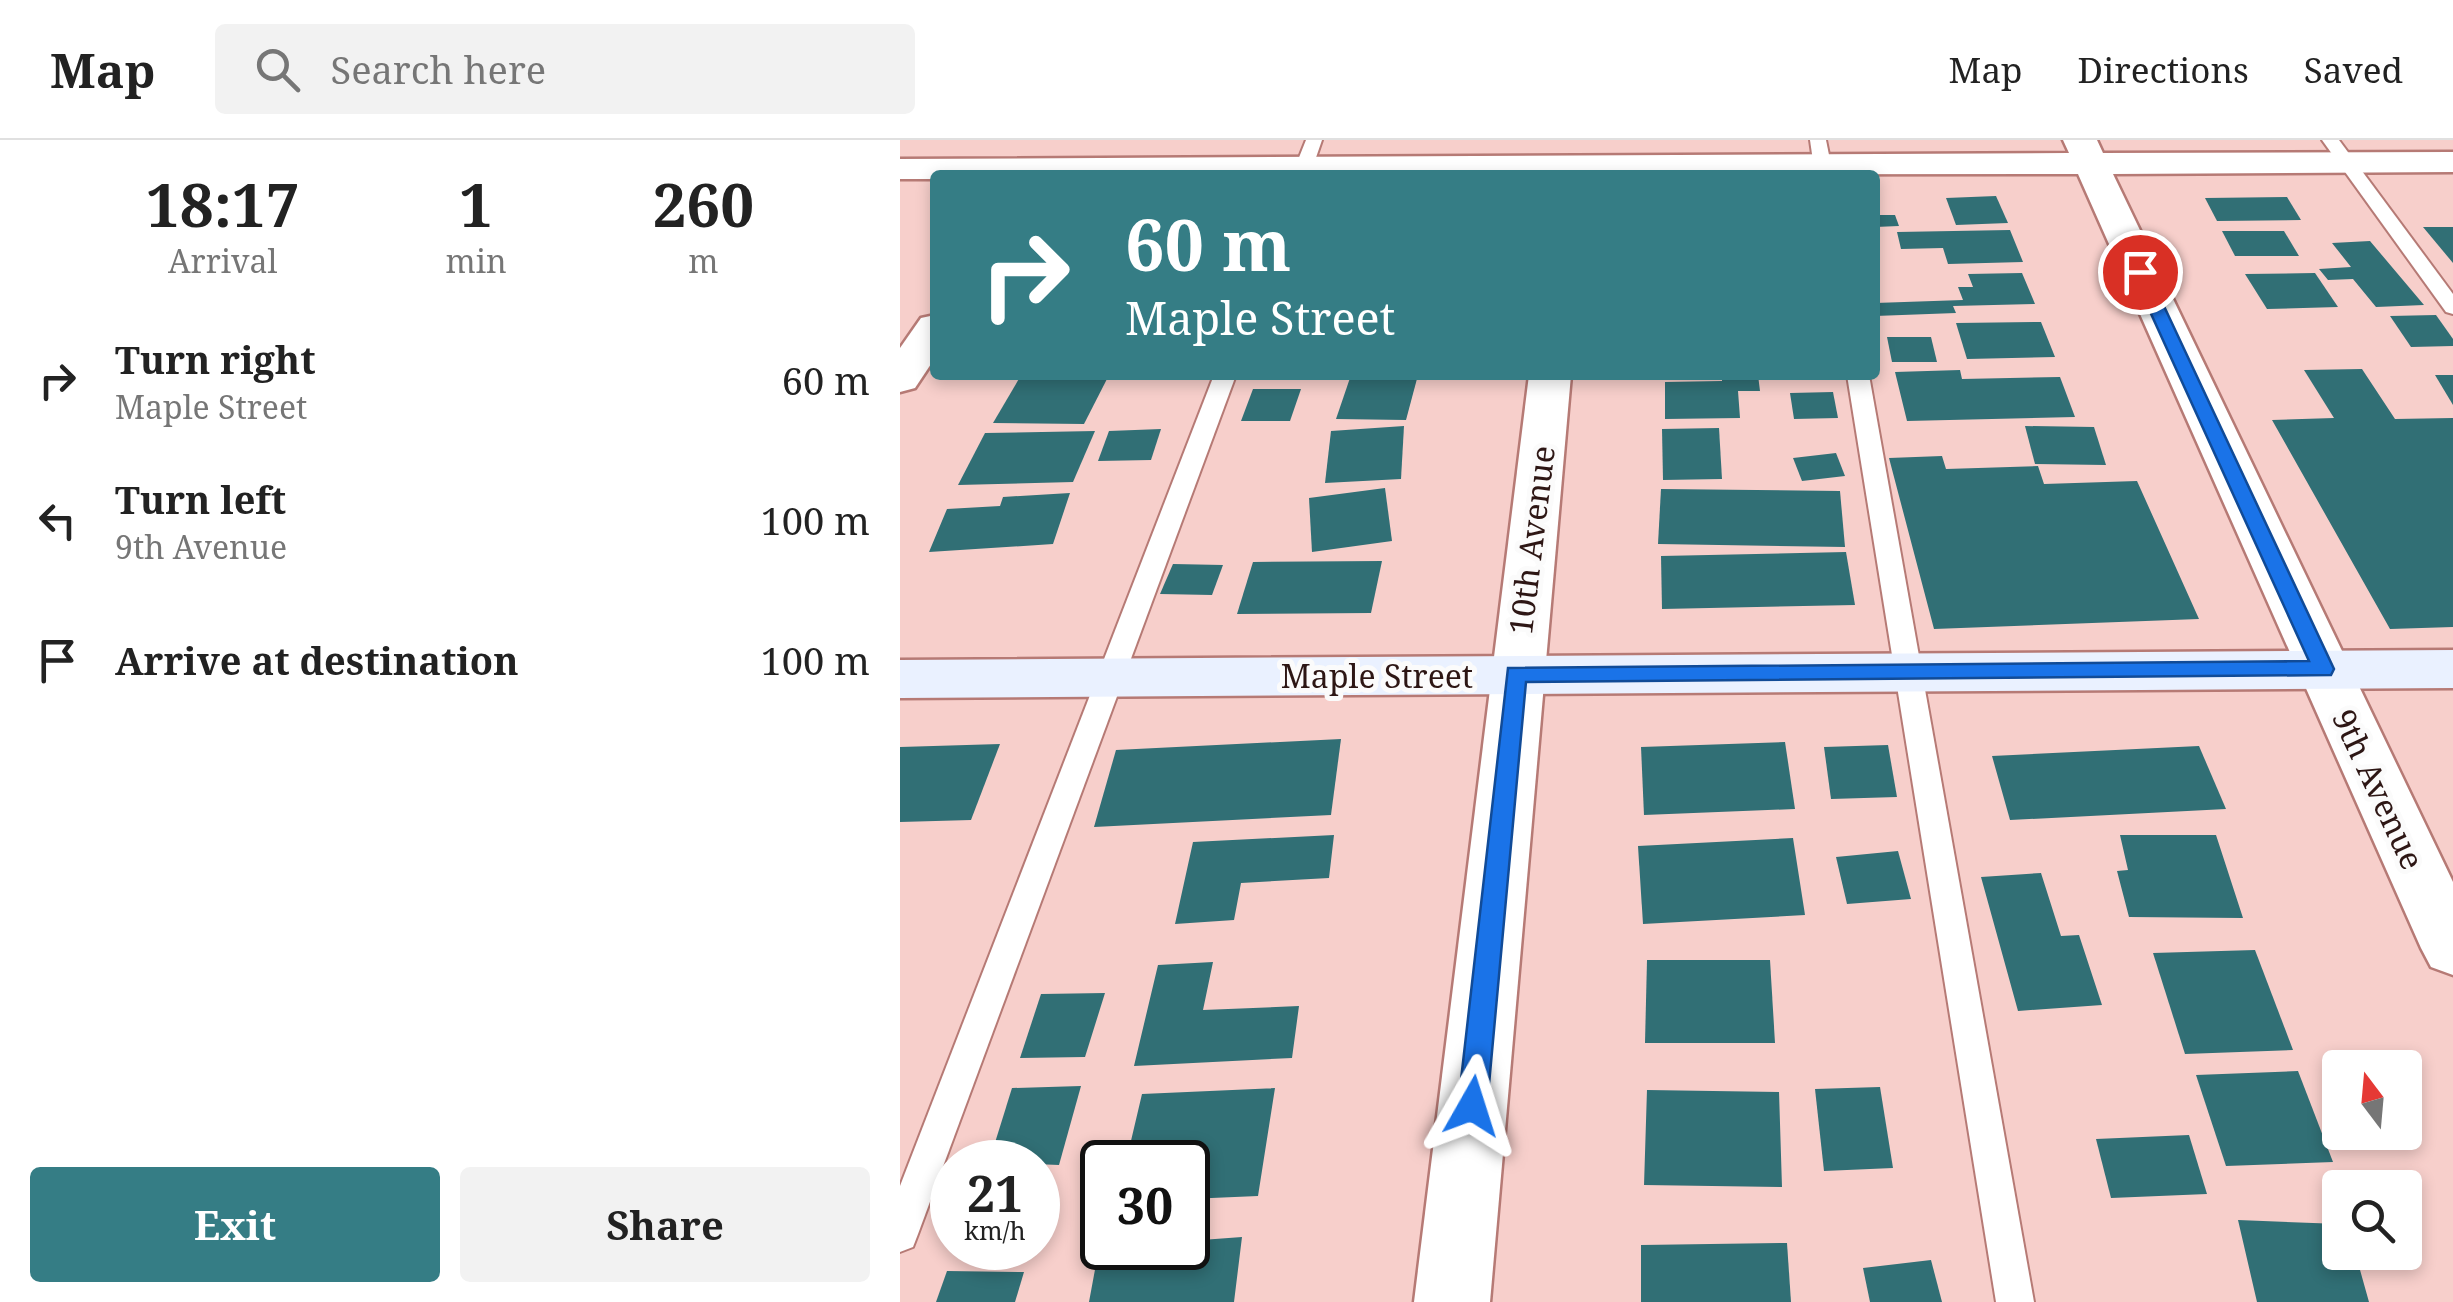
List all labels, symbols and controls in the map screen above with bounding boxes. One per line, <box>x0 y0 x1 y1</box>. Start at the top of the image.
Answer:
search box <box>215 24 915 114</box>
text: Map <box>50 37 155 102</box>
icon: search <box>250 42 305 97</box>
text: Search here <box>330 43 546 95</box>
text: Map <box>1949 46 2023 93</box>
text: Directions <box>2078 46 2249 93</box>
text: Saved <box>2304 46 2403 93</box>
text: 18:17 <box>146 163 300 245</box>
text: 1 <box>459 163 493 245</box>
text: 260 <box>652 163 754 245</box>
text: 60 m <box>1125 196 1291 292</box>
icon: right <box>960 210 1090 340</box>
pin <box>2098 230 2183 315</box>
text: Arrival <box>168 239 277 282</box>
text: min <box>446 239 507 282</box>
text: m <box>688 239 718 282</box>
icon: arrive <box>2113 245 2168 300</box>
text: Maple Street <box>1125 287 1395 348</box>
text: Turn right <box>115 333 316 385</box>
icon: right <box>30 353 85 408</box>
text: 60 m <box>782 354 870 406</box>
text: Maple Street <box>115 385 307 428</box>
street label: 10th Avenue <box>1498 443 1564 637</box>
text: Turn left <box>115 473 286 525</box>
icon: left <box>30 493 85 548</box>
text: 100 m <box>760 494 870 546</box>
text: 9th Avenue <box>115 525 287 568</box>
icon: arrive <box>30 633 85 688</box>
text: Arrive at destination <box>115 634 519 686</box>
text: 100 m <box>760 634 870 686</box>
street label: Maple Street <box>1281 654 1473 697</box>
street label: 9th Avenue <box>2323 702 2435 876</box>
north arrow <box>2322 1050 2422 1150</box>
map controls <box>2322 1050 2422 1270</box>
position arrow <box>1420 1054 1524 1158</box>
speed limit sign: 30 <box>1080 1140 1210 1270</box>
text: 21 <box>967 1159 1023 1227</box>
button: Exit <box>30 1167 440 1282</box>
button: Share <box>460 1167 870 1282</box>
button: search <box>2322 1170 2422 1270</box>
text: km/h <box>964 1213 1026 1247</box>

